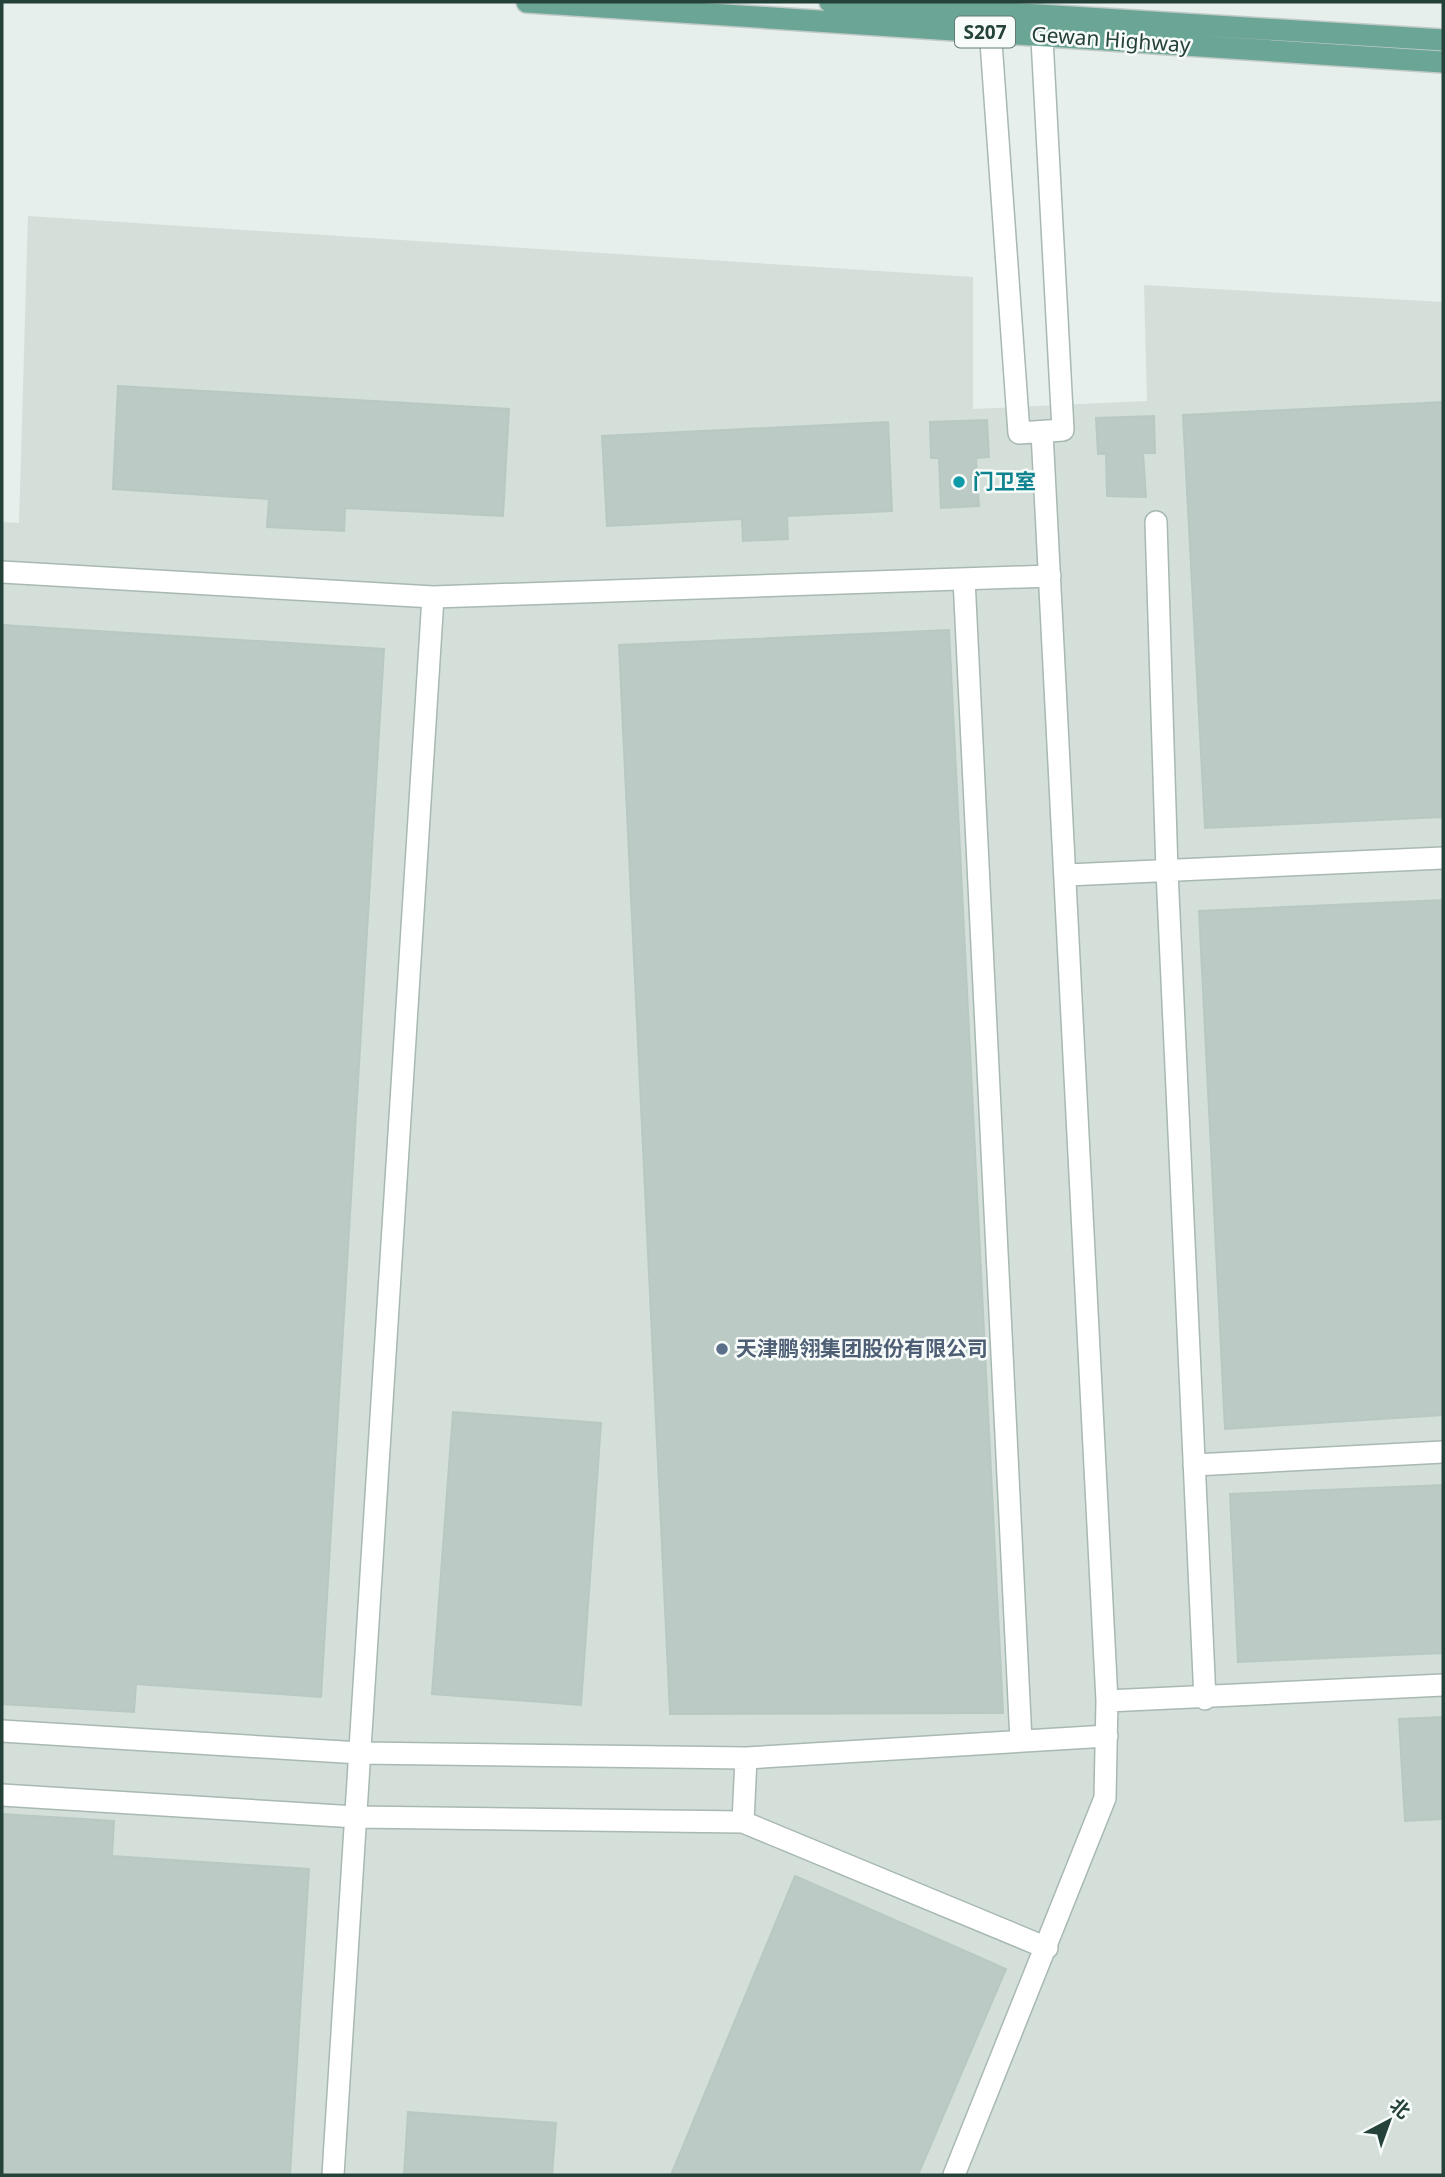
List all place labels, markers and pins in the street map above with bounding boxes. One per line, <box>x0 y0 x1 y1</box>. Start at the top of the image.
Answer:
place label: 门卫室 <box>973 467 1036 495</box>
marker: 门卫室 <box>951 474 967 490</box>
place label: 天津鹏翎集团股份有限公司 <box>736 1334 988 1362</box>
marker: 天津鹏翎集团股份有限公司 <box>714 1341 730 1357</box>

